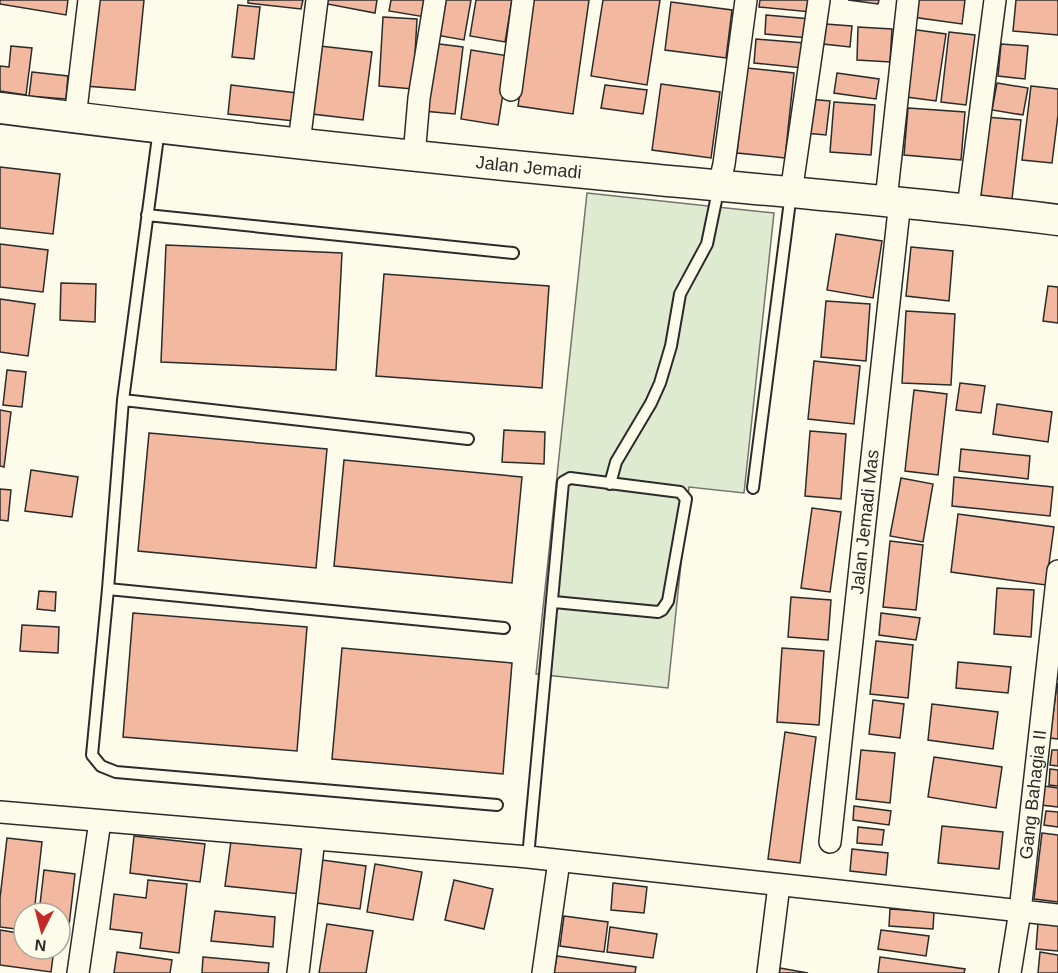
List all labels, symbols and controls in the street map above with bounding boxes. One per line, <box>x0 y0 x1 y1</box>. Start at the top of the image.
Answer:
street label: Jalan Jemadi <box>475 152 582 183</box>
street label: Jalan Jemadi Mas <box>847 449 883 595</box>
street label: Gang Bahagia II <box>1016 729 1050 860</box>
north arrow <box>12 901 72 961</box>
text: N <box>34 936 47 954</box>

